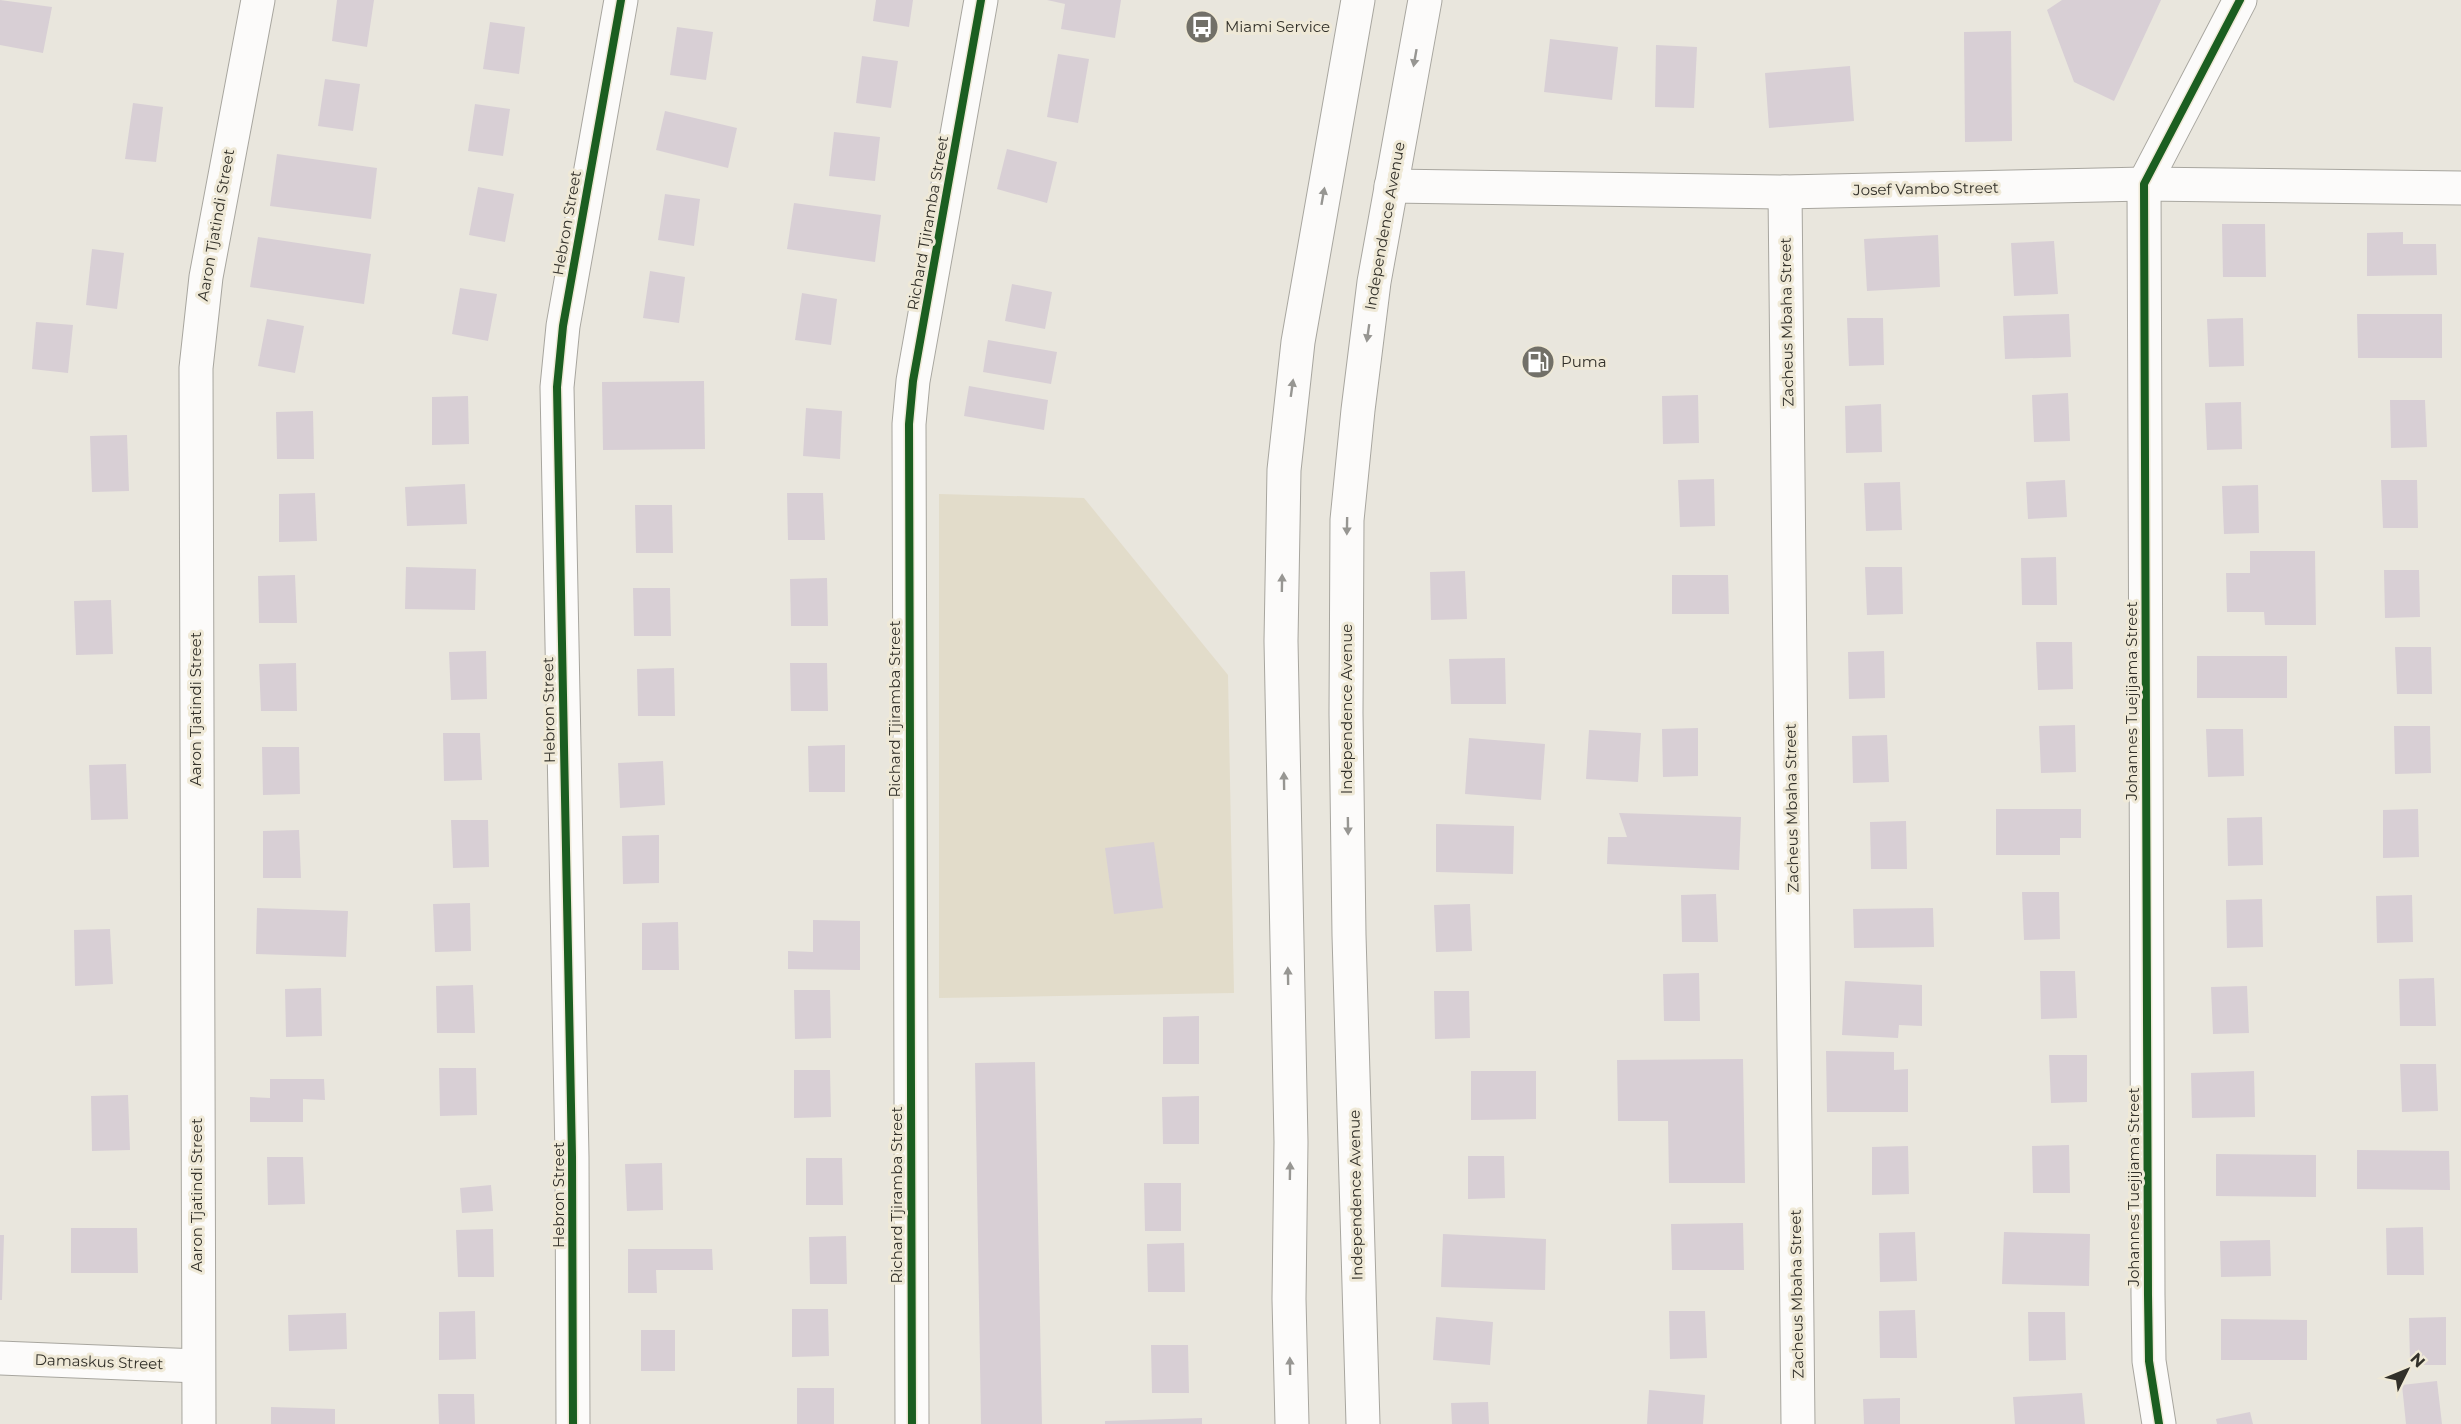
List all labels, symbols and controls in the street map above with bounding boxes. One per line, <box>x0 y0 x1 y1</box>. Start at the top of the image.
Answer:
bus stop icon: Miami Service <box>1184 9 1220 45</box>
place label: Miami Service <box>1225 17 1330 36</box>
one-way arrow <box>1410 48 1419 67</box>
street label: Richard Tjiramba Street <box>903 134 952 312</box>
street label: Independence Avenue <box>1360 140 1409 312</box>
street label: Aaron Tjatindi Street <box>193 147 238 302</box>
street label: Hebron Street <box>548 169 585 277</box>
street label: Josef Vambo Street <box>1852 178 1999 199</box>
one-way arrow <box>1319 186 1328 205</box>
street label: Zacheus Mbaha Street <box>1776 237 1797 407</box>
one-way arrow <box>1363 323 1372 342</box>
fuel station icon: Puma <box>1520 344 1556 380</box>
place label: Puma <box>1561 352 1607 371</box>
one-way arrow <box>1287 378 1297 397</box>
one-way arrow <box>1342 517 1352 536</box>
one-way arrow <box>1277 573 1287 592</box>
street label: Johannes Tuejijama Street <box>2122 601 2141 802</box>
street label: Richard Tjiramba Street <box>885 620 904 798</box>
street label: Independence Avenue <box>1337 624 1356 794</box>
street label: Aaron Tjatindi Street <box>186 632 205 786</box>
street label: Hebron Street <box>538 657 559 763</box>
street label: Zacheus Mbaha Street <box>1781 723 1802 893</box>
one-way arrow <box>1279 771 1289 790</box>
one-way arrow <box>1343 817 1353 836</box>
one-way arrow <box>1283 966 1292 985</box>
street label: Johannes Tuejijama Street <box>2124 1087 2143 1288</box>
street label: Richard Tjiramba Street <box>887 1106 906 1284</box>
street label: Independence Avenue <box>1345 1110 1366 1280</box>
street label: Aaron Tjatindi Street <box>187 1118 206 1272</box>
street label: Hebron Street <box>549 1142 568 1248</box>
one-way arrow <box>1286 1161 1295 1180</box>
street label: Zacheus Mbaha Street <box>1786 1209 1807 1379</box>
north arrow <box>2377 1340 2437 1400</box>
text: N <box>2406 1349 2429 1371</box>
street label: Damaskus Street <box>34 1350 164 1373</box>
one-way arrow <box>1286 1356 1295 1375</box>

